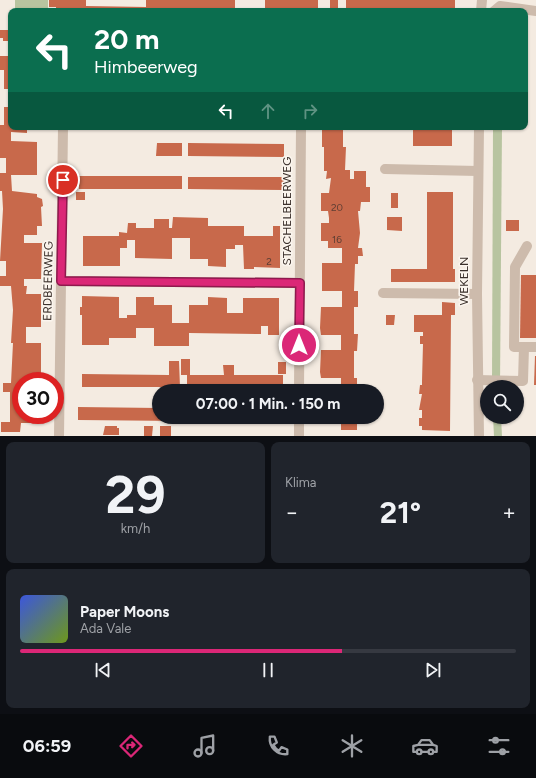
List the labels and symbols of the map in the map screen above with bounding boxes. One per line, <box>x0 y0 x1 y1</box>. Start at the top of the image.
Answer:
street label: STACHELBEERWEG <box>280 157 294 265</box>
pin <box>46 163 80 197</box>
house number: 20 <box>331 201 343 214</box>
house number: 16 <box>332 233 342 246</box>
street label: ERDBEERWEG <box>40 241 56 321</box>
house number: 2 <box>266 255 272 268</box>
street label: WEKELN <box>457 257 471 305</box>
position arrow <box>278 324 320 366</box>
speed limit sign: 30 <box>12 372 64 424</box>

